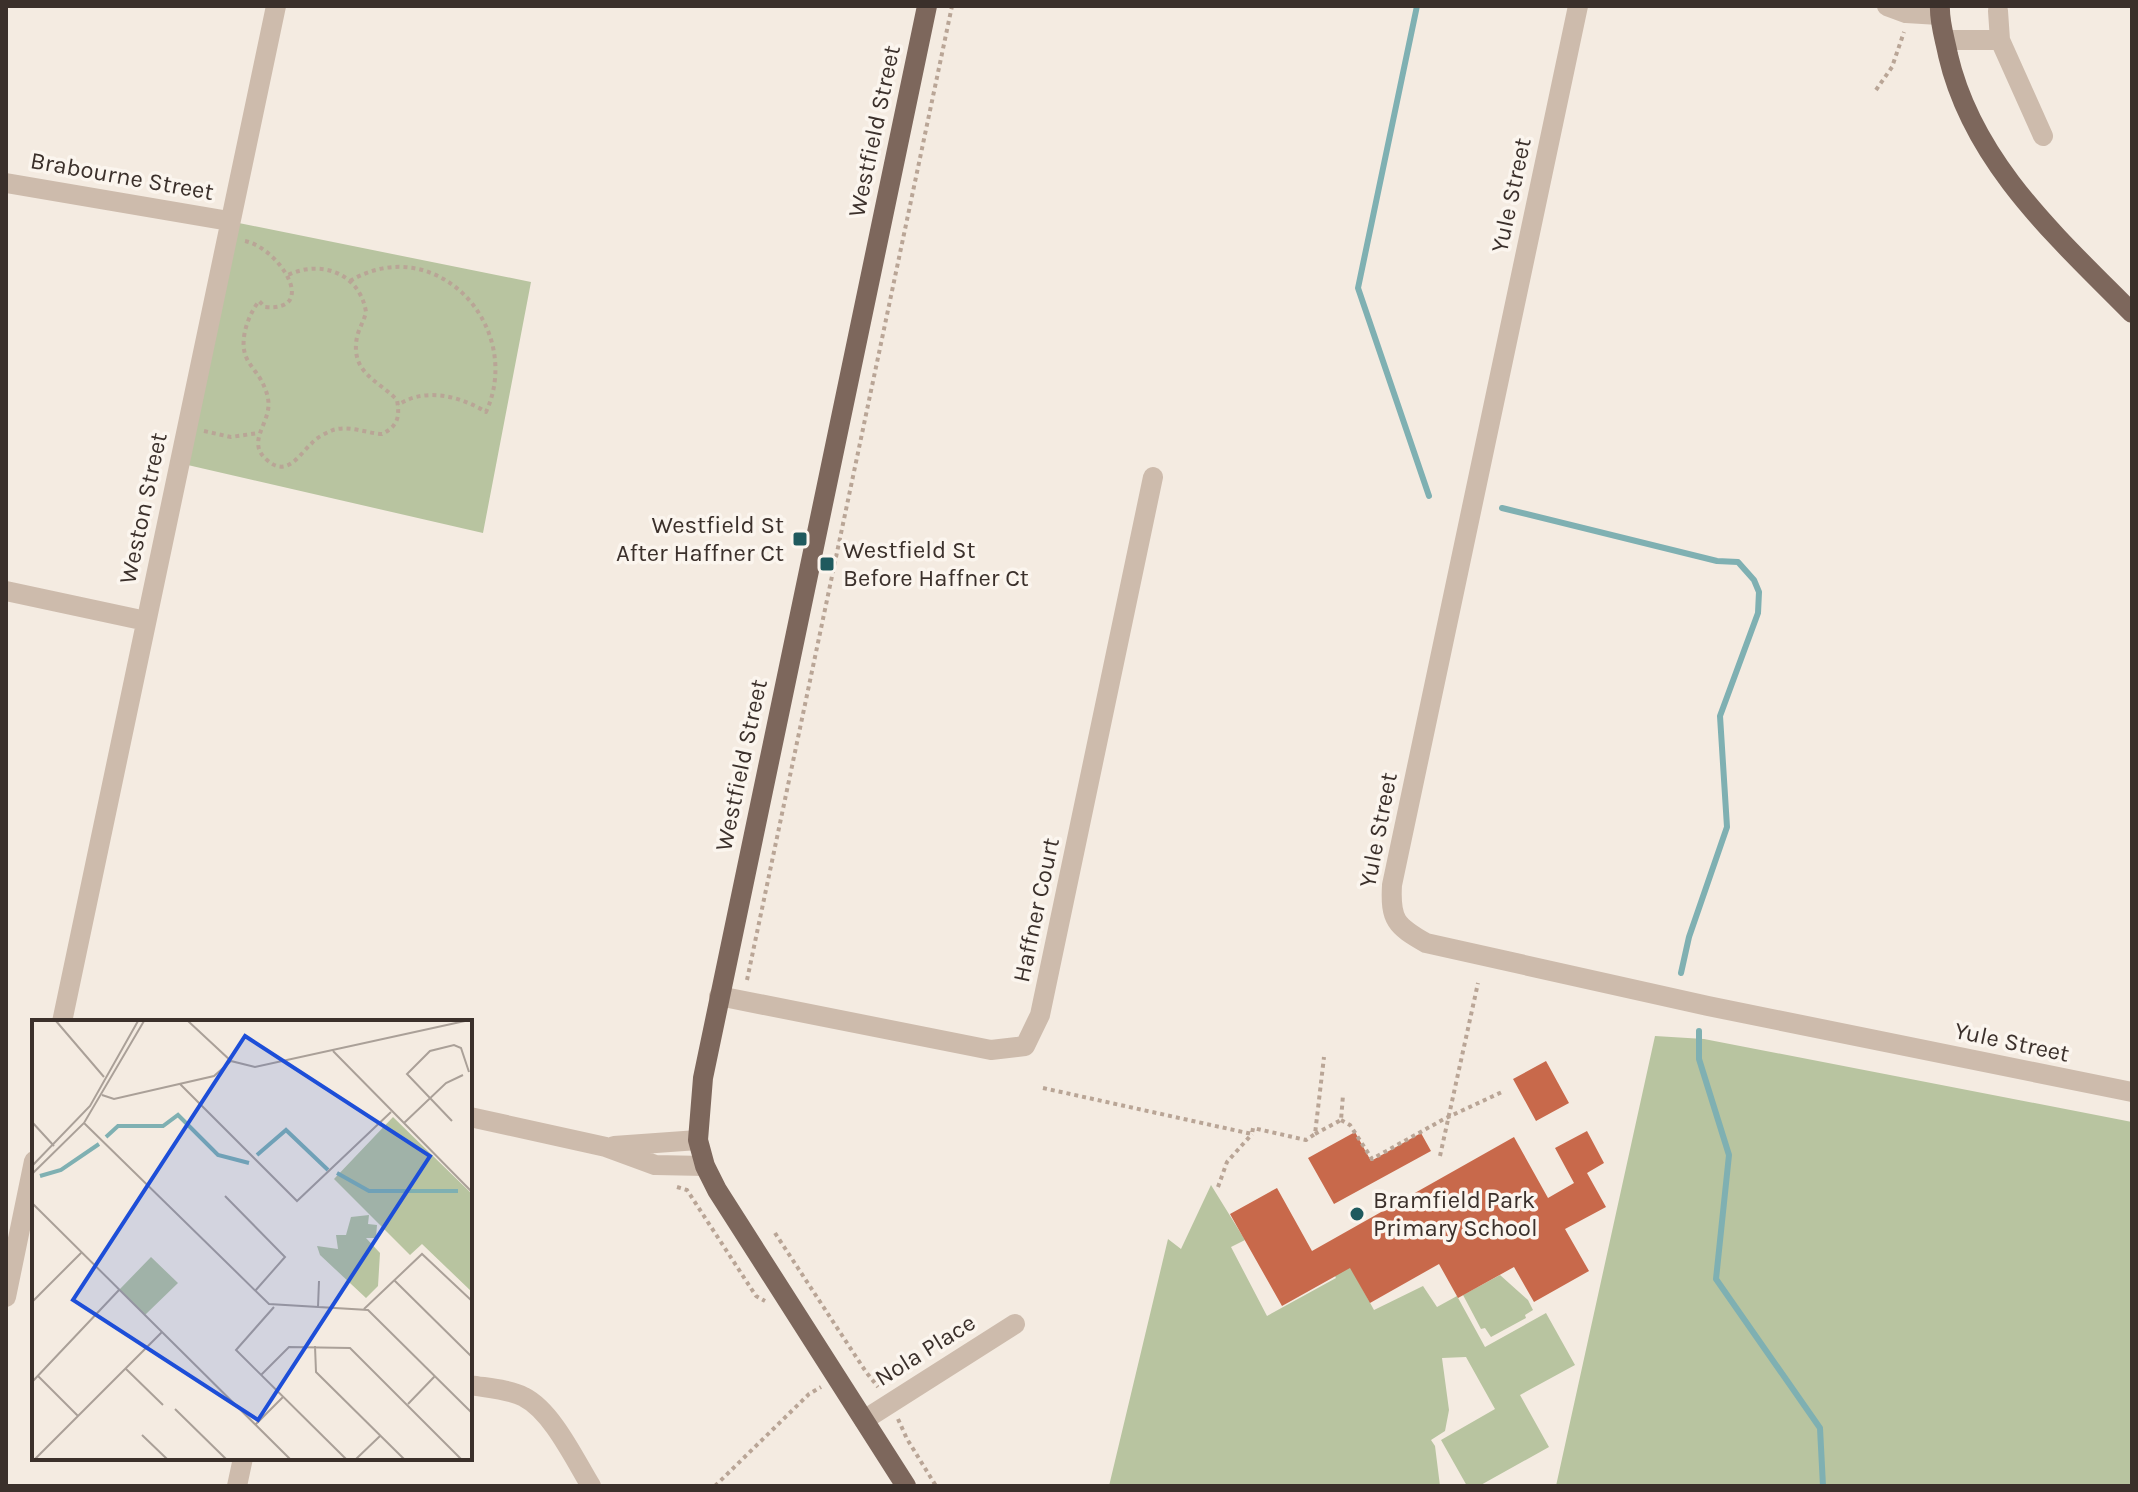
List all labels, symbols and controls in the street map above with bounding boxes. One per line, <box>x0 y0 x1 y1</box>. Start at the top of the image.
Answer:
street label: Westfield Street <box>842 43 906 219</box>
street label: Yule Street <box>1485 135 1537 255</box>
street label: Brabourne Street <box>28 146 216 206</box>
street label: Weston Street <box>113 430 173 586</box>
place label: Westfield St After Haffner Ct <box>616 511 784 567</box>
marker: Westfield St After Haffner Ct <box>791 530 809 548</box>
place label: Westfield St Before Haffner Ct <box>843 536 1029 592</box>
marker: Westfield St Before Haffner Ct <box>818 555 836 573</box>
street label: Westfield Street <box>709 677 773 853</box>
street label: Yule Street <box>1353 770 1403 890</box>
street label: Haffner Court <box>1007 835 1065 985</box>
street label: Yule Street <box>1952 1016 2072 1068</box>
inset map <box>32 1020 472 1460</box>
place label: Bramfield Park Primary School <box>1373 1186 1538 1242</box>
marker: Bramfield Park Primary School <box>1348 1205 1366 1223</box>
street label: Nola Place <box>870 1308 980 1392</box>

